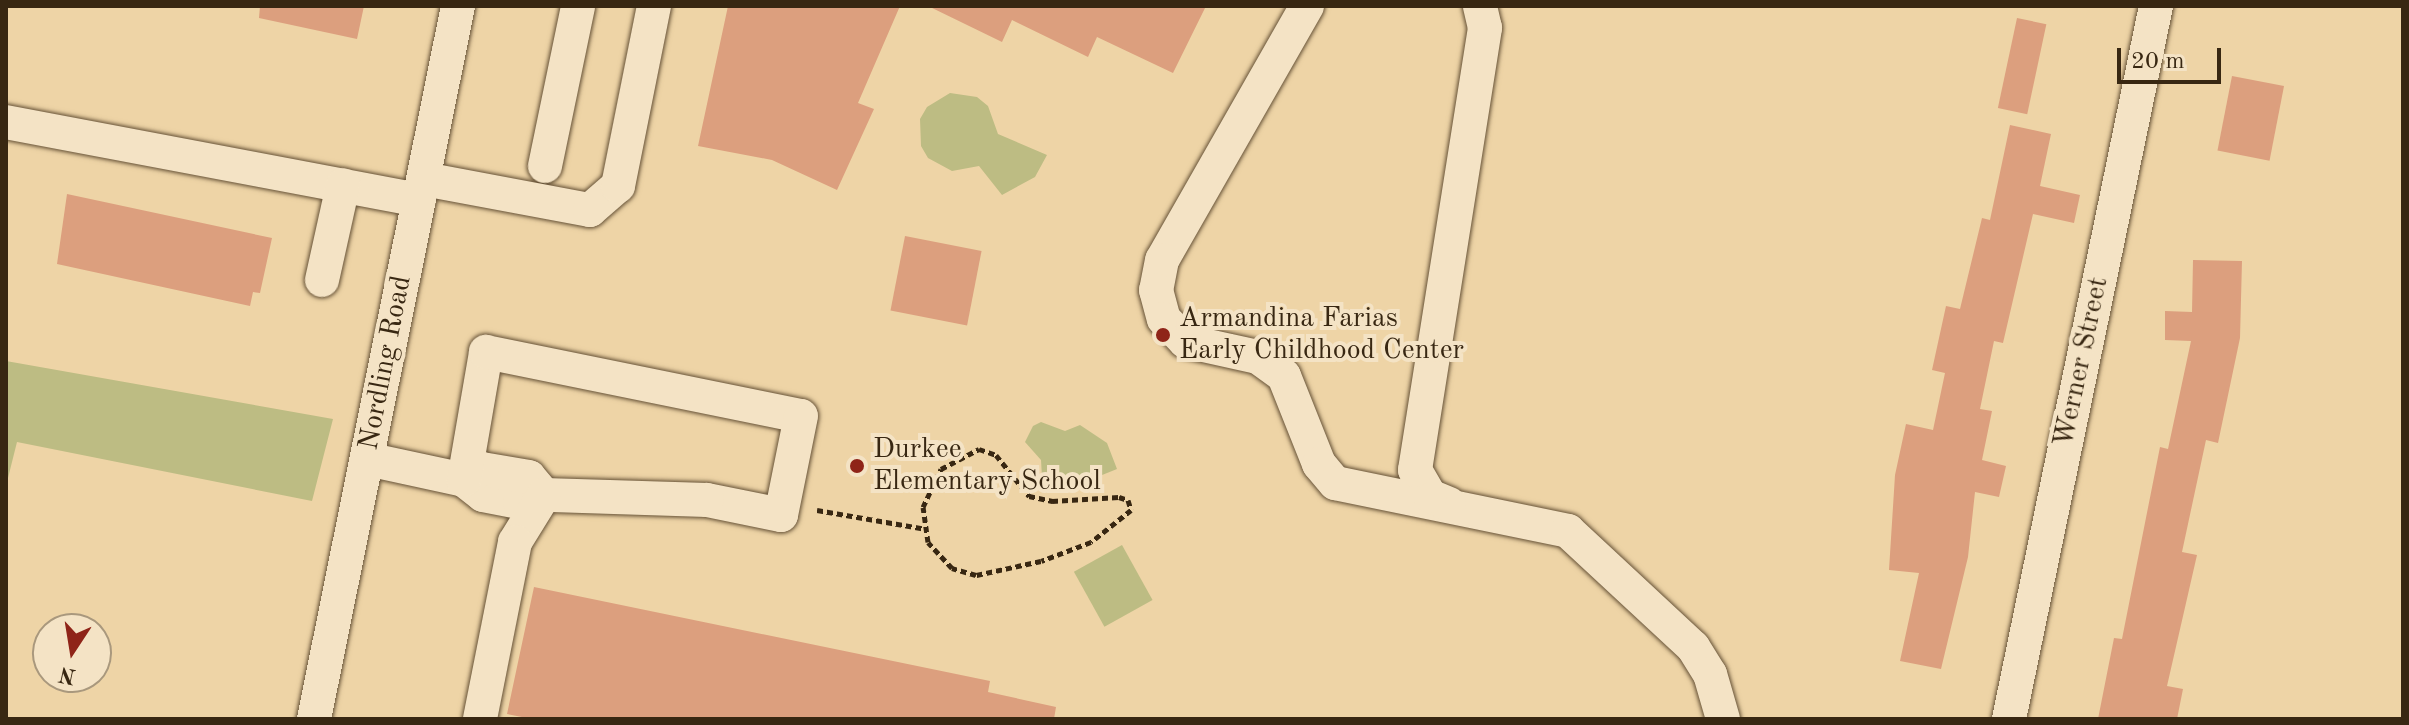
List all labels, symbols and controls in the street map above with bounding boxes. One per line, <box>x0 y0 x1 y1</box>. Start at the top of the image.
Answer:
scale bar <box>2121 32 2225 82</box>
text: 20 m <box>2131 50 2185 74</box>
street label: Nordling Road <box>353 273 419 453</box>
street label: Werner Street <box>2048 274 2116 450</box>
place label: Armandina Farias Early Childhood Center <box>1179 302 1464 368</box>
marker: Armandina Farias Early Childhood Center <box>1154 326 1172 344</box>
place label: Durkee Elementary School <box>873 433 1101 499</box>
marker: Durkee Elementary School <box>848 457 866 475</box>
north arrow <box>32 613 112 693</box>
text: N <box>57 662 78 687</box>

